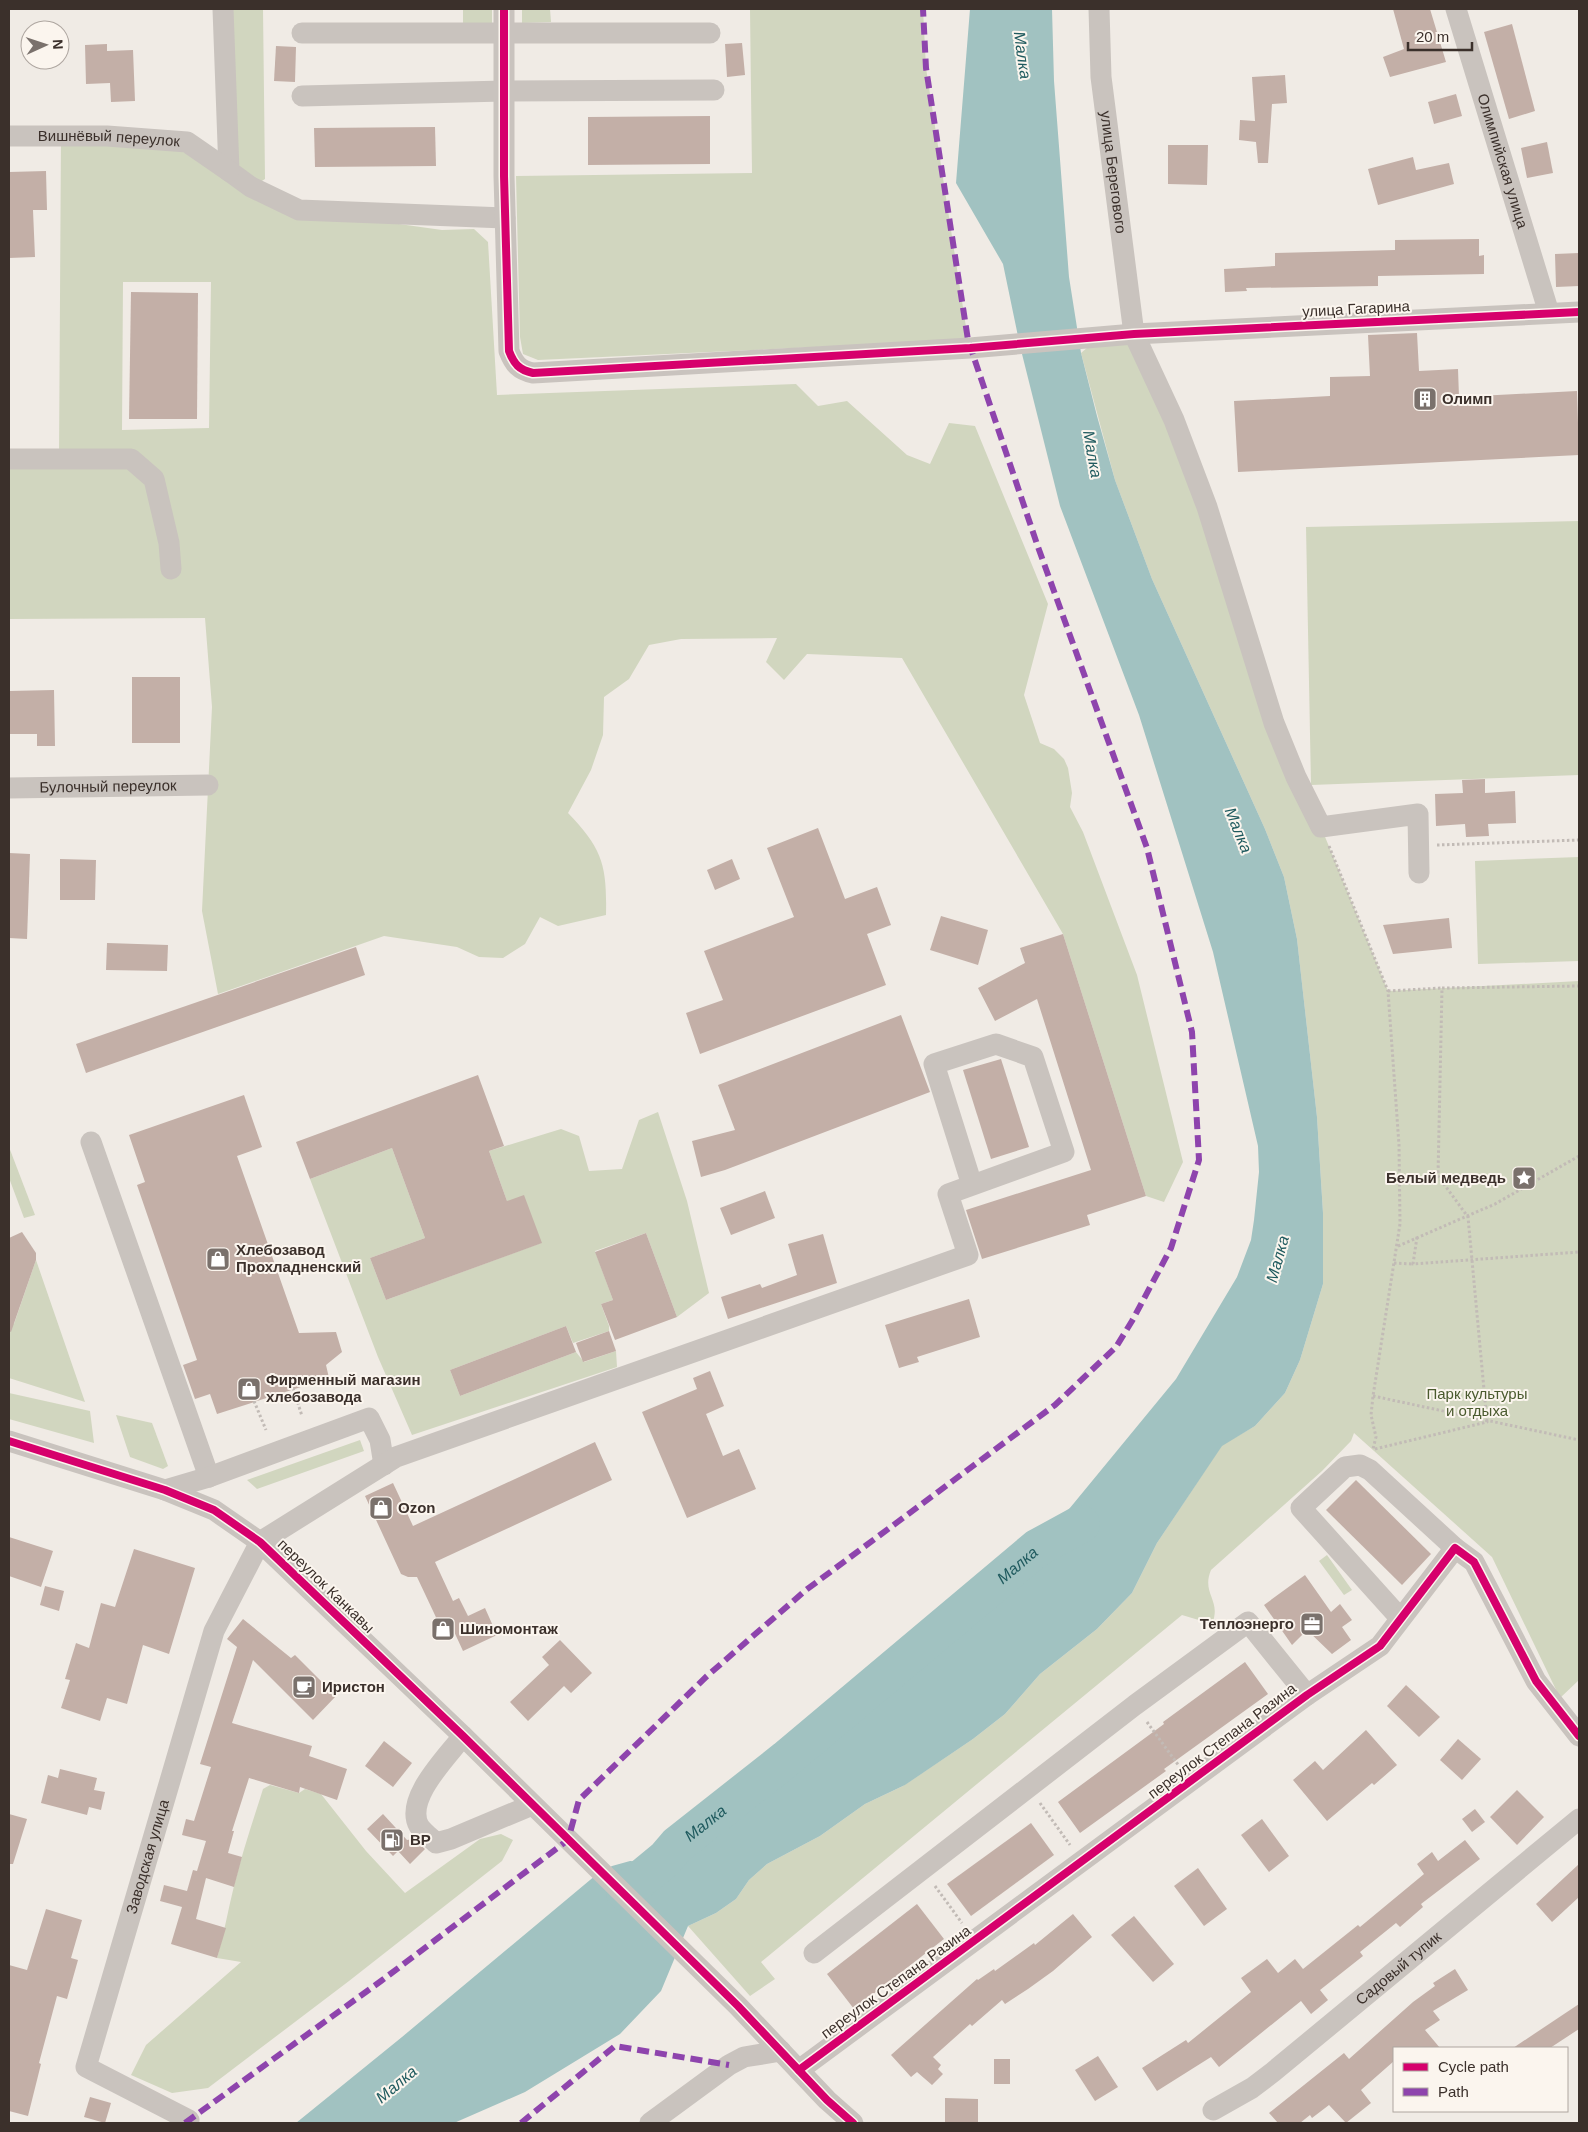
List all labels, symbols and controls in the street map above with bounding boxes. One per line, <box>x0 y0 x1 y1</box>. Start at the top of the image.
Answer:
north arrow <box>20 20 70 70</box>
scale bar <box>1408 20 1472 52</box>
text: 20 m <box>1416 28 1449 45</box>
water label: Малка <box>1011 30 1034 80</box>
text: N <box>50 39 66 50</box>
street label: Олимпийская улица <box>1474 91 1532 231</box>
street label: улица Берегового <box>1097 110 1130 234</box>
street label: Вишнёвый переулок <box>38 127 181 149</box>
street label: улица Гагарина <box>1302 297 1411 320</box>
building icon: Олимп <box>1412 386 1438 412</box>
place label: Олимп <box>1442 390 1492 407</box>
water label: Малка <box>1080 429 1105 479</box>
street label: Булочный переулок <box>39 776 177 796</box>
water label: Малка <box>1222 805 1255 856</box>
place icon: Белый медведь <box>1511 1165 1537 1191</box>
place label: Белый медведь <box>1386 1169 1506 1186</box>
water label: Малка <box>1263 1234 1292 1284</box>
place label: Хлебозавод Прохладненский <box>236 1241 361 1275</box>
shop icon: Хлебозавод Прохладненский <box>205 1246 231 1272</box>
place label: Фирменный магазин хлебозавода <box>266 1371 421 1405</box>
shop icon: Фирменный магазин хлебозавода <box>236 1376 262 1402</box>
park label: Парк культуры и отдыха <box>1427 1385 1528 1419</box>
shop icon: Ozon <box>368 1495 394 1521</box>
place label: Ozon <box>398 1499 436 1516</box>
street label: переулок Канкавы <box>275 1535 378 1636</box>
water label: Малка <box>994 1543 1041 1587</box>
office icon: Теплоэнерго <box>1299 1611 1325 1637</box>
place label: Теплоэнерго <box>1200 1615 1294 1632</box>
shop icon: Шиномонтаж <box>430 1616 456 1642</box>
place label: Шиномонтаж <box>460 1620 558 1637</box>
cafe icon: Иристон <box>291 1674 317 1700</box>
place label: Иристон <box>322 1678 385 1695</box>
street label: переулок Степана Разина <box>1144 1679 1300 1802</box>
street label: Заводская улица <box>122 1797 172 1916</box>
water label: Малка <box>681 1802 729 1845</box>
fuel station icon: BP <box>379 1827 405 1853</box>
place label: BP <box>410 1831 431 1848</box>
street label: переулок Степана Разина <box>818 1921 974 2042</box>
street label: Садовый тупик <box>1352 1927 1445 2008</box>
legend <box>1393 2047 1568 2112</box>
text: Cycle path <box>1438 2058 1509 2075</box>
water label: Малка <box>373 2062 420 2106</box>
text: Path <box>1438 2083 1469 2100</box>

